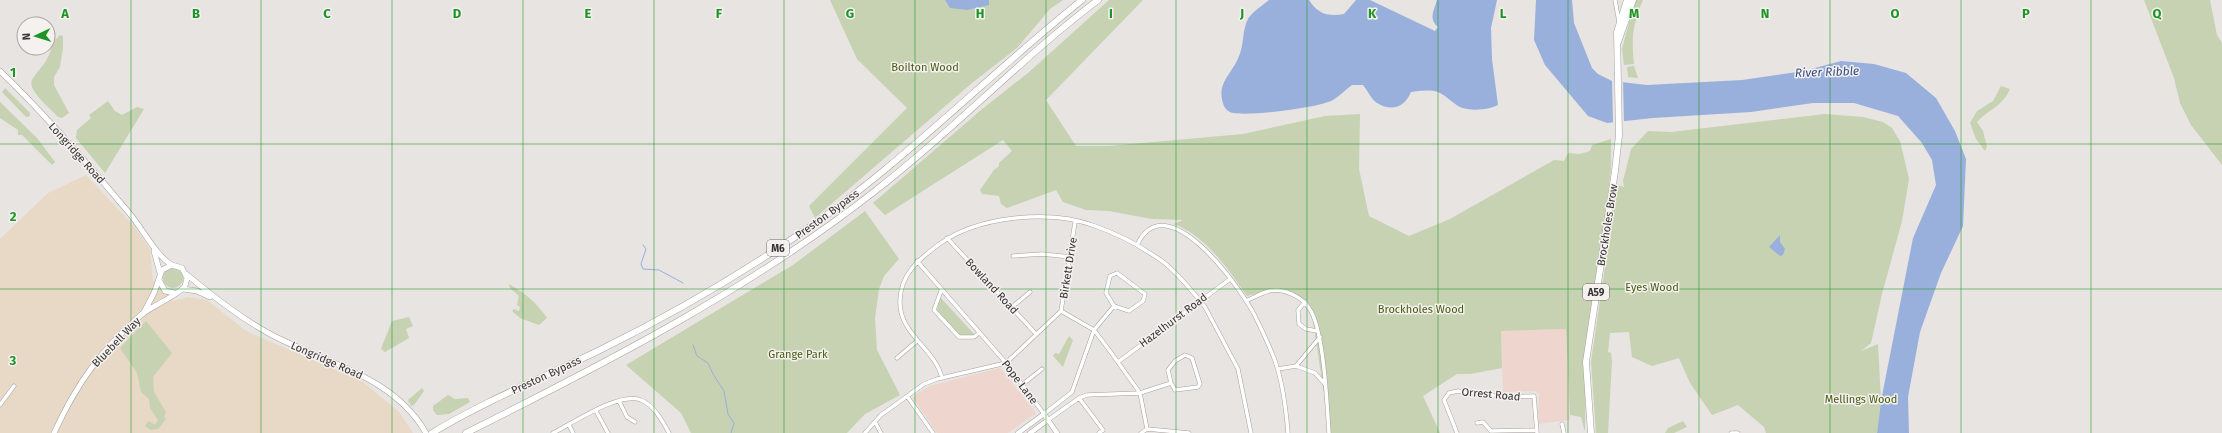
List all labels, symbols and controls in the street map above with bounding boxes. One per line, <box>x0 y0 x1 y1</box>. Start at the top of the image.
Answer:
text: A <box>60 6 69 21</box>
text: B <box>192 6 200 21</box>
text: C <box>323 6 331 21</box>
text: D <box>453 6 462 21</box>
text: E <box>585 6 592 21</box>
text: F <box>716 6 723 21</box>
text: G <box>846 6 854 21</box>
text: H <box>976 6 984 21</box>
text: I <box>1109 6 1113 21</box>
text: J <box>1239 6 1244 21</box>
text: K <box>1368 6 1377 21</box>
text: L <box>1500 6 1507 21</box>
text: M <box>1629 6 1639 21</box>
text: N <box>1761 6 1769 21</box>
text: O <box>1891 6 1900 21</box>
text: P <box>2022 6 2030 21</box>
text: Q <box>2153 6 2163 21</box>
north arrow <box>16 16 56 56</box>
text: N <box>20 33 33 41</box>
park label: Boilton Wood <box>891 61 959 74</box>
water label: River Ribble <box>1795 64 1859 80</box>
text: 1 <box>10 65 16 80</box>
street label: Longridge Road <box>46 120 107 186</box>
street label: Brockholes Brow <box>1595 183 1620 267</box>
street label: Preston Bypass <box>793 187 862 242</box>
text: 2 <box>10 209 17 224</box>
street label: Birkett Drive <box>1057 236 1080 300</box>
road number: M6 <box>767 240 789 256</box>
street label: Bowland Road <box>963 256 1021 317</box>
park label: Eyes Wood <box>1625 281 1679 294</box>
road number: A59 <box>1583 284 1609 300</box>
street label: Hazelhurst Road <box>1137 291 1210 350</box>
park label: Brockholes Wood <box>1378 303 1464 316</box>
street label: Bluebell Way <box>89 314 144 370</box>
street label: Longridge Road <box>289 339 365 382</box>
park label: Grange Park <box>768 348 828 361</box>
text: 3 <box>9 353 17 368</box>
street label: Preston Bypass <box>509 354 583 397</box>
street label: Pope Lane <box>999 358 1040 407</box>
street label: Orrest Road <box>1461 385 1521 404</box>
park label: Mellings Wood <box>1825 393 1897 406</box>

